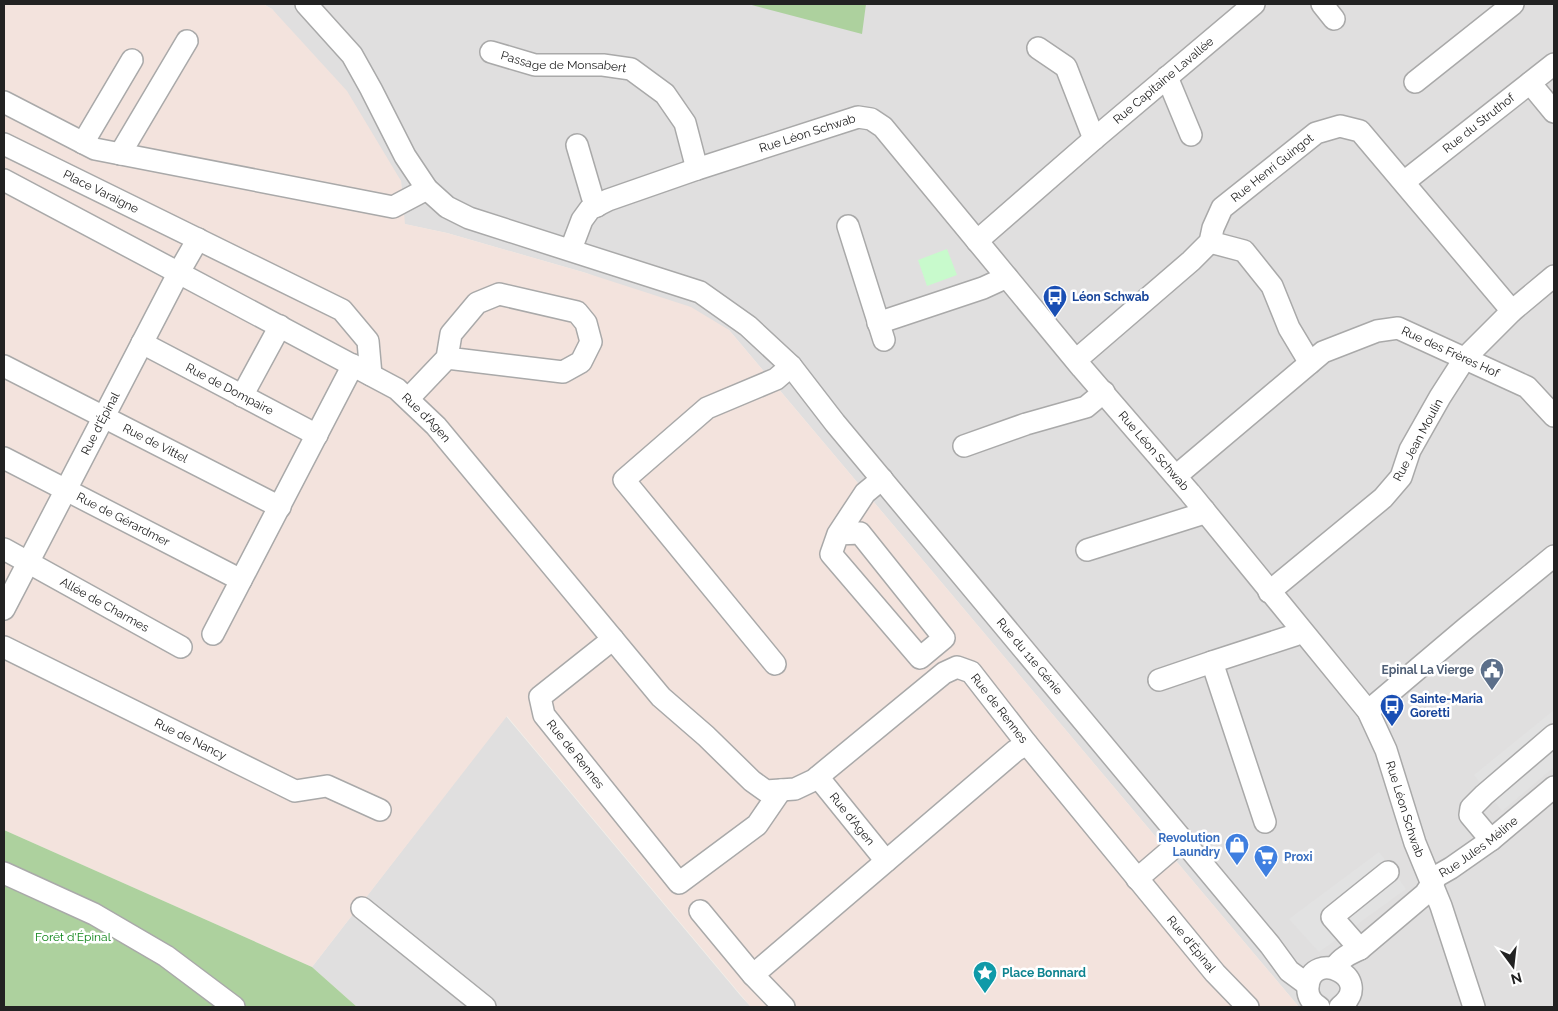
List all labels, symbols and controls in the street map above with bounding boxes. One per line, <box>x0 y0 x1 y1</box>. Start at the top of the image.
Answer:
street label: Rue Capitaine Lavallée <box>1110 34 1216 127</box>
street label: Passage de Monsabert <box>499 48 627 75</box>
street label: Rue du Struthof <box>1440 90 1518 156</box>
street label: Rue Léon Schwab <box>757 111 857 155</box>
street label: Rue Henri Guingot <box>1228 131 1316 205</box>
street label: Place Varaigne <box>61 167 141 216</box>
bus stop icon: Léon Schwab <box>1042 284 1068 318</box>
place label: Léon Schwab <box>1072 290 1150 304</box>
street label: Rue des Frères Hof <box>1399 324 1502 381</box>
street label: Rue de Dompaire <box>183 360 276 418</box>
street label: Rue d'Épinal <box>78 389 123 457</box>
street label: Rue d'Agen <box>399 390 453 445</box>
street label: Rue Jean Moulin <box>1390 396 1446 484</box>
street label: Rue Léon Schwab <box>1116 408 1192 494</box>
street label: Rue de Vittel <box>120 421 191 466</box>
street label: Rue de Gérardmer <box>74 490 173 549</box>
street label: Allée de Charmes <box>58 575 152 635</box>
street label: Rue du 11e Génie <box>994 615 1065 698</box>
public building icon: Epinal La Vierge <box>1479 657 1505 691</box>
place label: Epinal La Vierge <box>1382 663 1474 677</box>
street label: Rue de Rennes <box>968 671 1031 746</box>
place label: Sainte-Maria Goretti <box>1410 692 1483 720</box>
bus stop icon: Sainte-Maria Goretti <box>1379 693 1405 727</box>
street label: Rue de Nancy <box>152 716 229 763</box>
street label: Rue de Rennes <box>544 717 607 792</box>
street label: Rue Léon Schwab <box>1383 759 1427 859</box>
street label: Rue d'Agen <box>827 790 877 848</box>
street label: Rue Jules Méline <box>1437 814 1521 880</box>
place label: Revolution Laundry <box>1158 831 1220 859</box>
shop icon: Revolution Laundry <box>1224 832 1250 866</box>
supermarket icon: Proxi <box>1253 844 1279 878</box>
place label: Proxi <box>1284 850 1312 864</box>
street label: Rue d'Épinal <box>1164 913 1219 976</box>
park label: Forêt d'Épinal <box>35 930 112 944</box>
north arrow <box>1488 941 1538 991</box>
place icon: Place Bonnard <box>972 960 998 994</box>
place label: Place Bonnard <box>1002 966 1086 980</box>
text: N <box>1509 969 1524 988</box>

